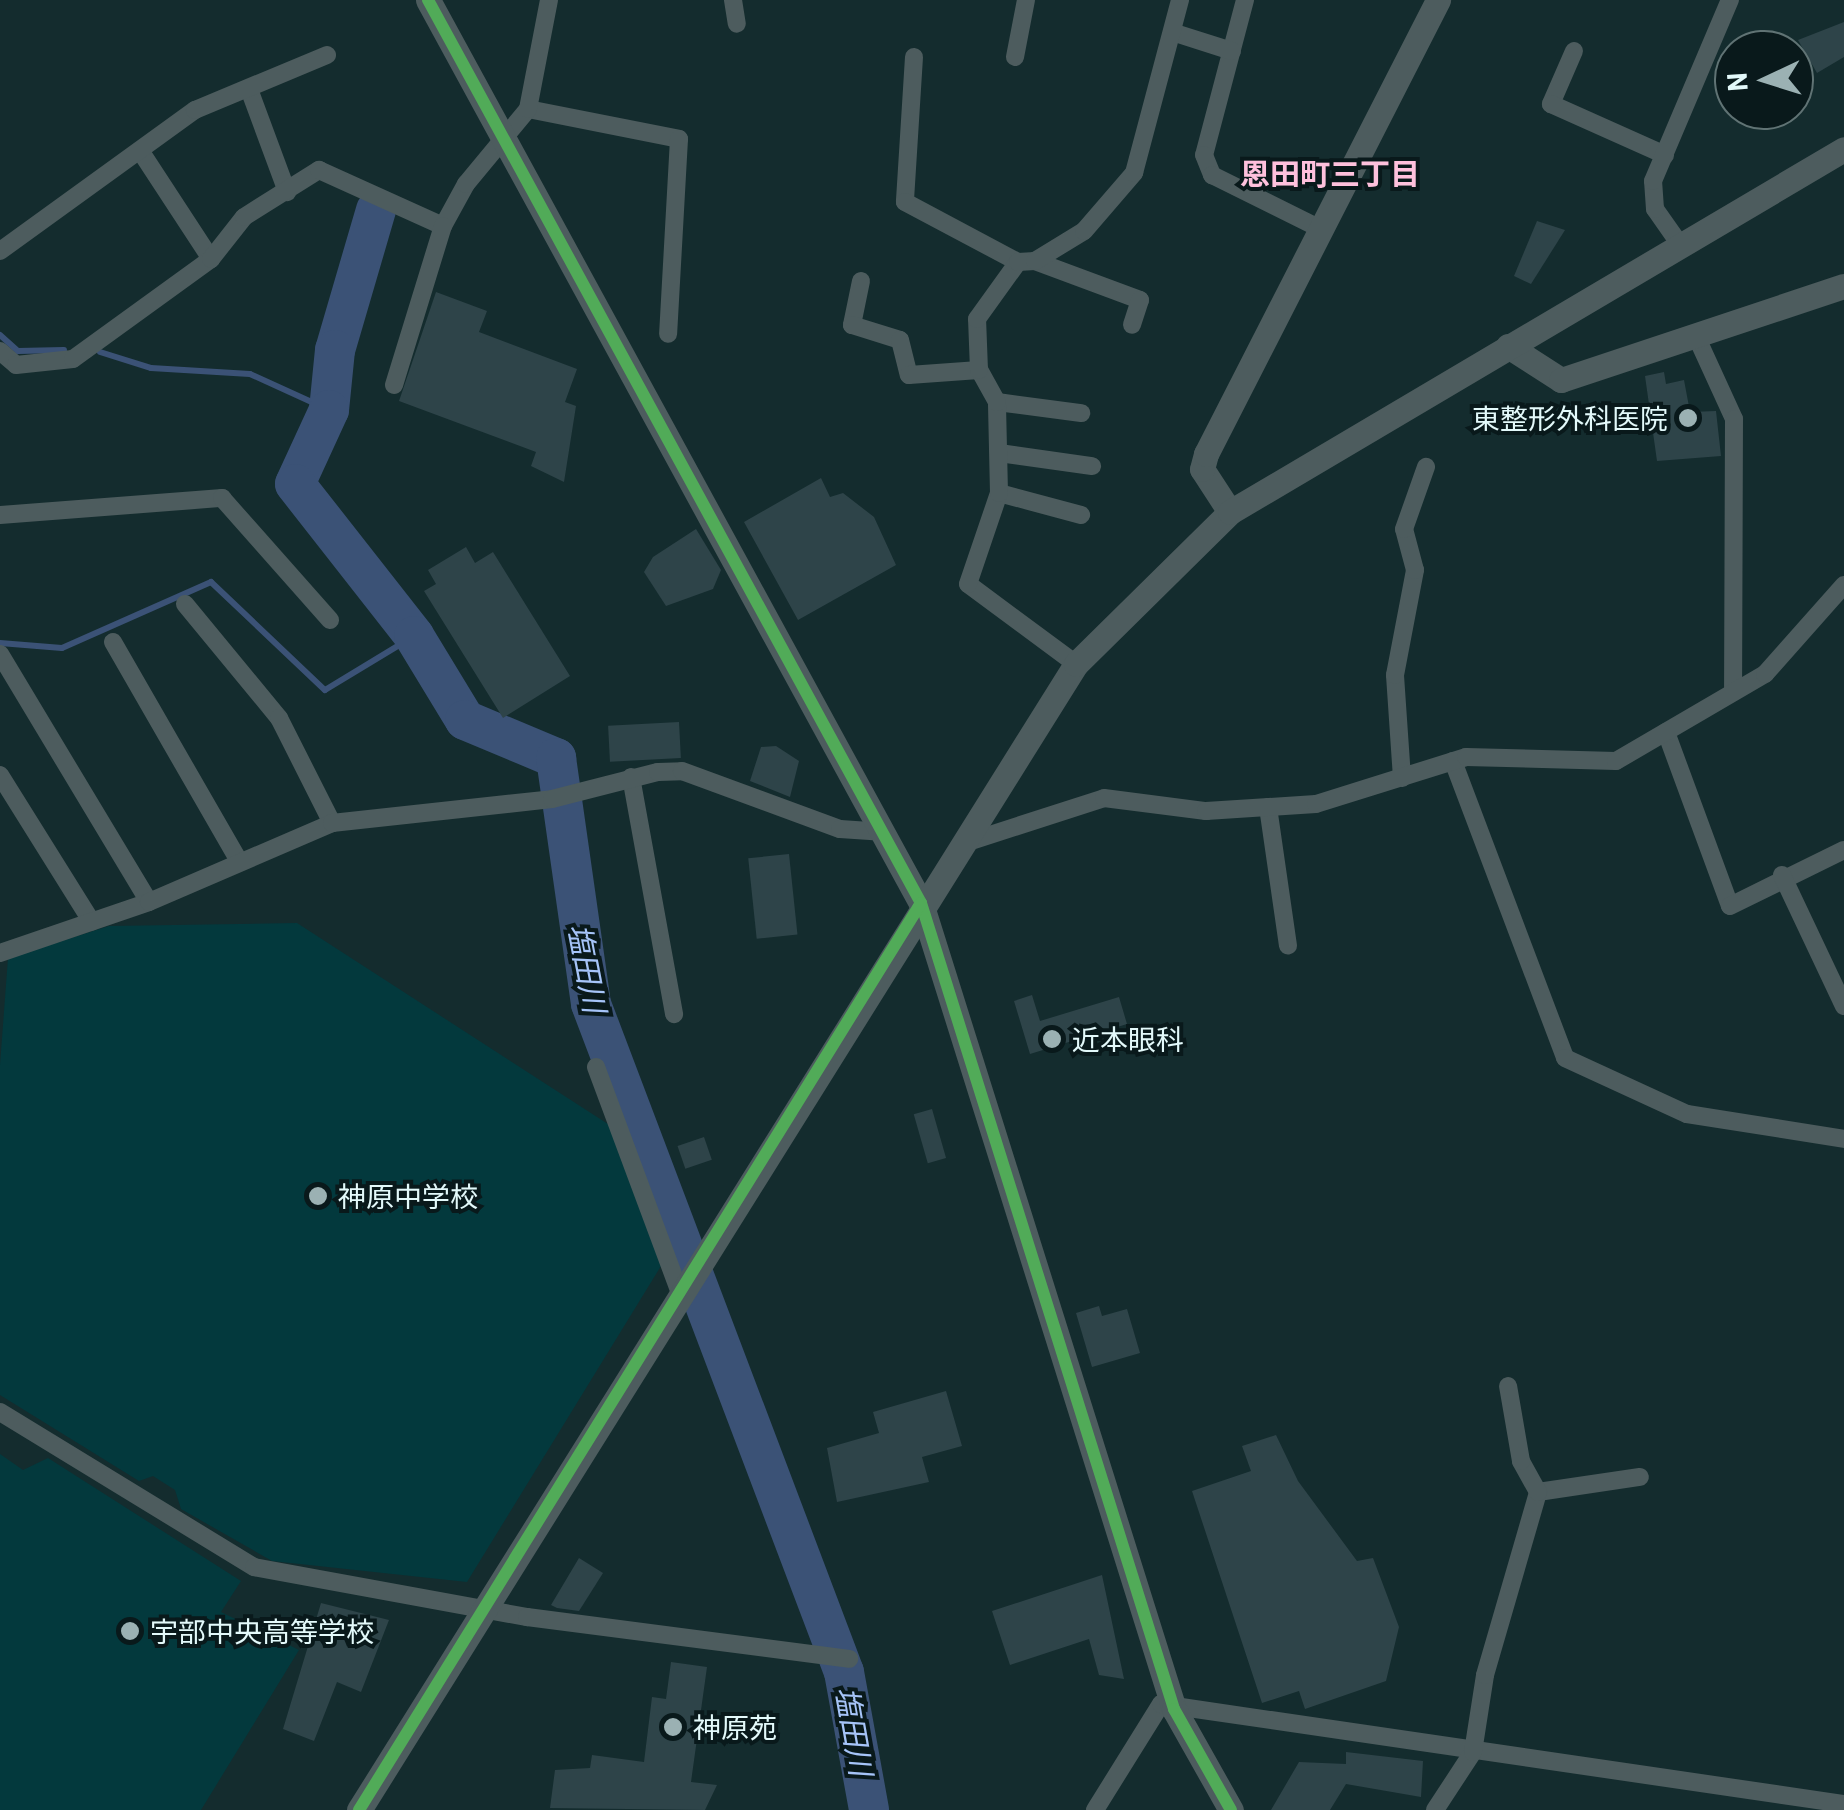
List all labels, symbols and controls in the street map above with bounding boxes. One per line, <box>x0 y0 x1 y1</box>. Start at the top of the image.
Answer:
north arrow <box>1714 30 1814 130</box>
text: N <box>1718 71 1754 92</box>
district label: 恩田町三丁目 <box>1240 155 1420 191</box>
place label: 東整形外科医院 <box>1472 401 1668 435</box>
marker: 東整形外科医院 <box>1677 407 1699 429</box>
water label: 塩田川 <box>562 920 614 1016</box>
place label: 近本眼科 <box>1072 1022 1184 1056</box>
marker: 近本眼科 <box>1041 1028 1063 1050</box>
place label: 神原中学校 <box>338 1179 478 1213</box>
marker: 神原中学校 <box>307 1185 329 1207</box>
place label: 宇部中央高等学校 <box>150 1614 374 1648</box>
marker: 宇部中央高等学校 <box>119 1620 141 1642</box>
water label: 塩田川 <box>829 1684 881 1778</box>
place label: 神原苑 <box>693 1710 777 1744</box>
marker: 神原苑 <box>662 1716 684 1738</box>

